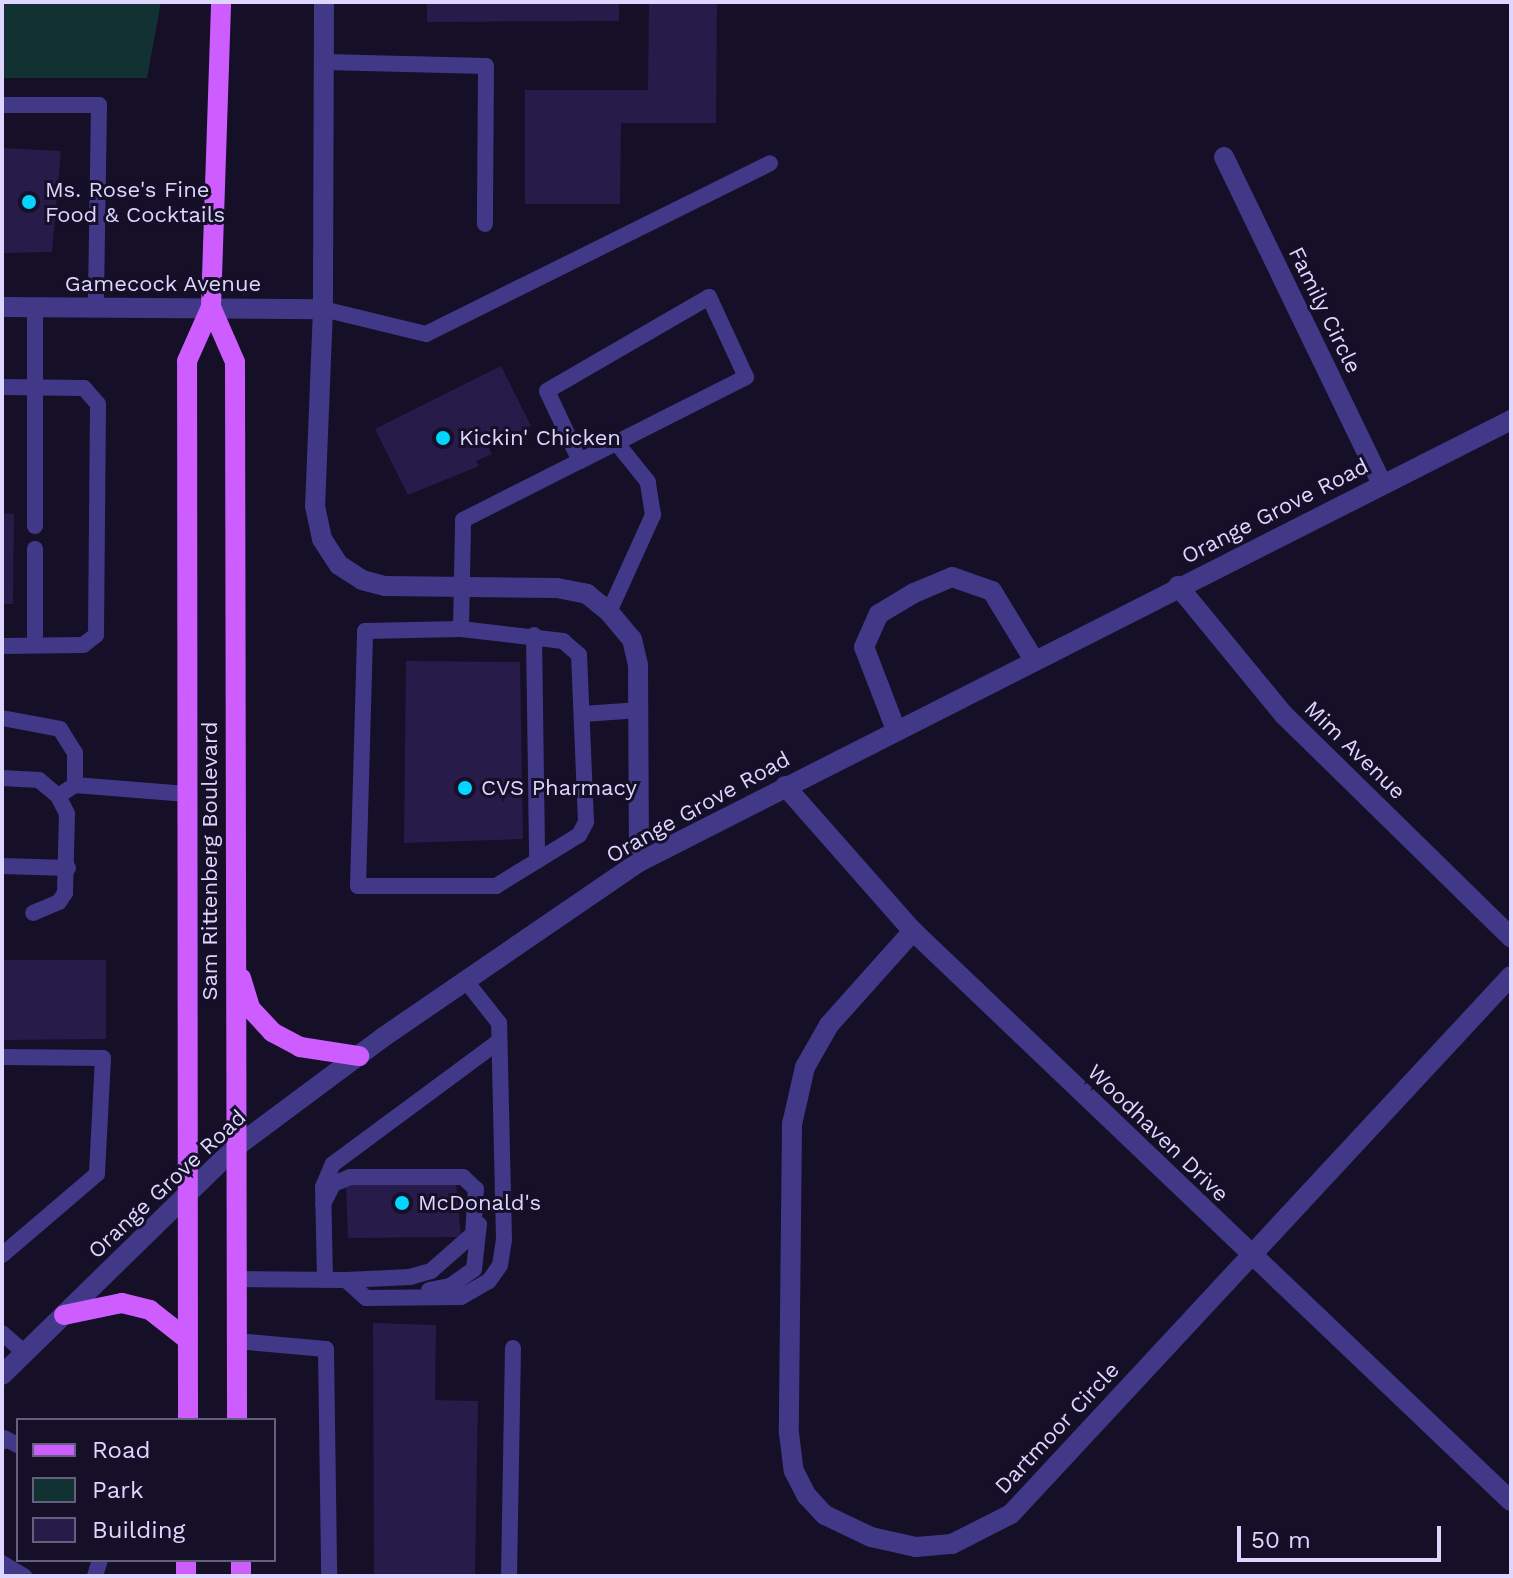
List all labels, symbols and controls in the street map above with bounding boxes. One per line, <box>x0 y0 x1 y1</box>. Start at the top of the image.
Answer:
place label: Ms. Rose's Fine Food & Cocktails <box>45 176 225 228</box>
marker: Ms. Rose's Fine Food & Cocktails <box>20 193 38 211</box>
street label: Family Circle <box>1283 242 1367 378</box>
street label: Gamecock Avenue <box>64 271 262 297</box>
place label: Kickin' Chicken <box>459 425 621 451</box>
marker: Kickin' Chicken <box>434 429 452 447</box>
street label: Orange Grove Road <box>1177 452 1373 570</box>
street label: Mim Avenue <box>1299 695 1411 805</box>
street label: Sam Rittenberg Boulevard <box>197 722 223 1000</box>
street label: Orange Grove Road <box>601 746 795 868</box>
place label: CVS Pharmacy <box>481 775 637 801</box>
marker: CVS Pharmacy <box>456 779 474 797</box>
street label: Woodhaven Drive <box>1082 1059 1234 1207</box>
street label: Orange Grove Road <box>83 1104 251 1264</box>
place label: McDonald's <box>418 1190 541 1216</box>
marker: McDonald's <box>393 1194 411 1212</box>
street label: Dartmoor Circle <box>989 1356 1125 1500</box>
legend <box>16 1418 276 1562</box>
text: Road <box>92 1436 151 1464</box>
text: Park <box>92 1476 144 1504</box>
scale bar <box>1241 1510 1445 1560</box>
text: Building <box>92 1516 185 1544</box>
text: 50 m <box>1251 1526 1311 1554</box>

